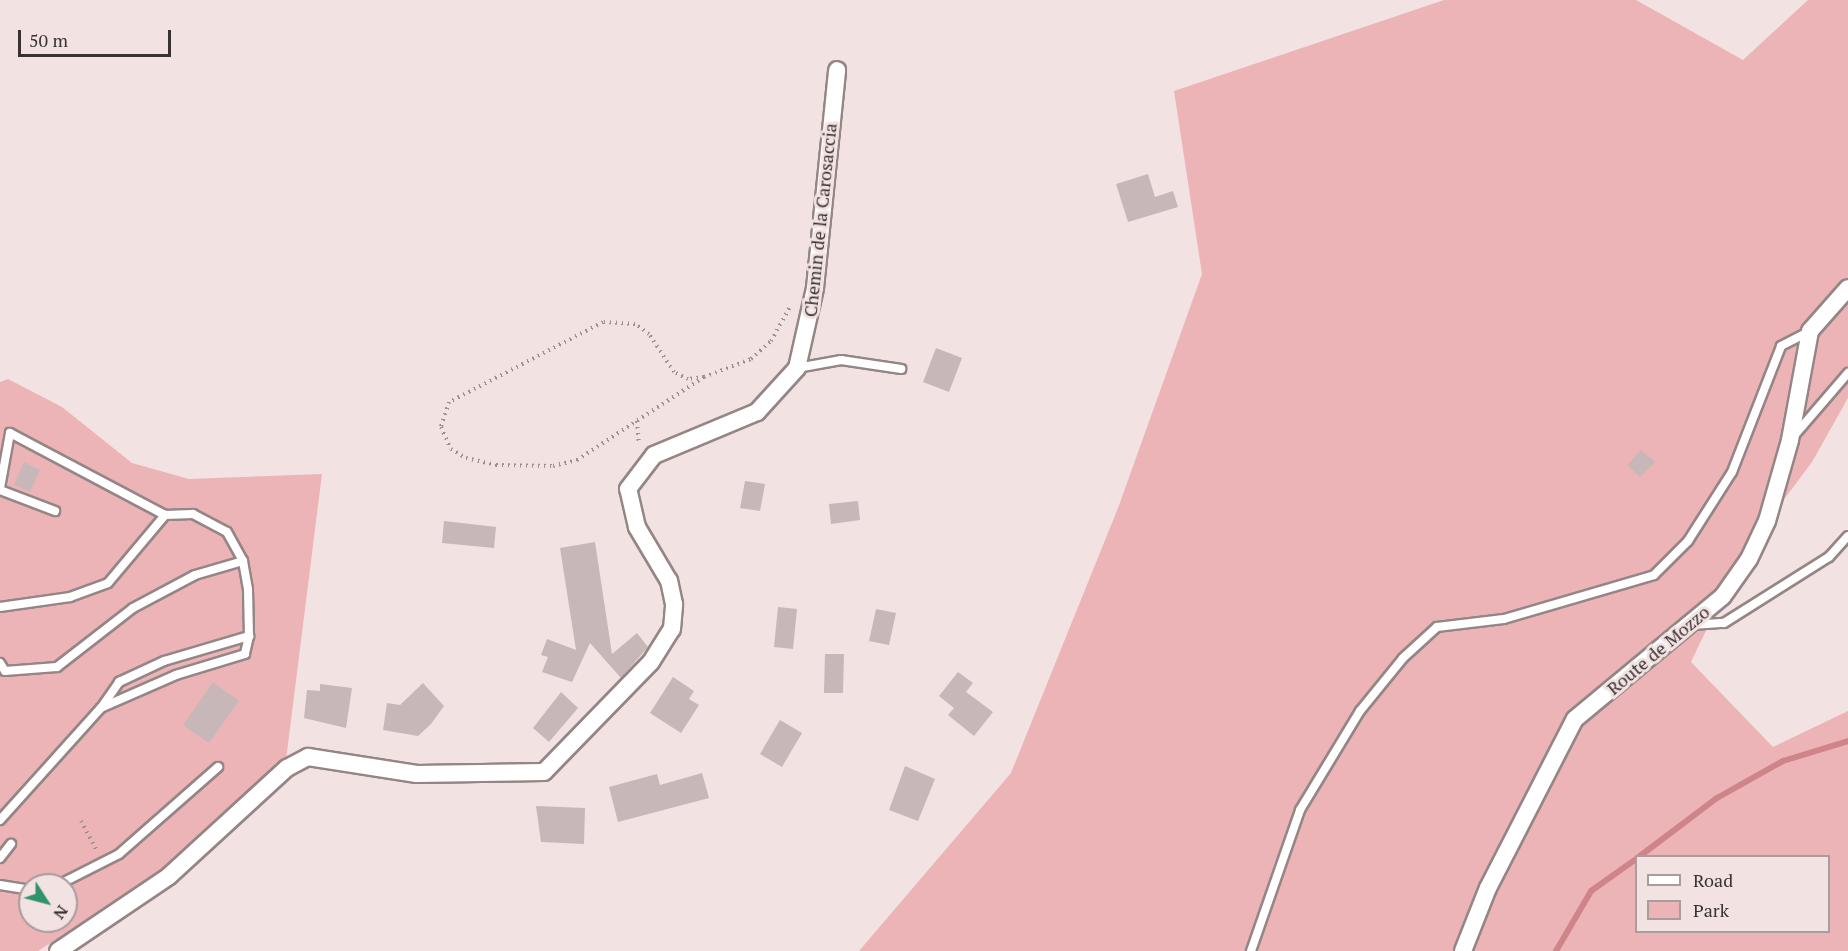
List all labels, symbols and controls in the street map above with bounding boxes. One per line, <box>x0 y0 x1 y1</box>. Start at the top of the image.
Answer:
scale bar <box>21 18 174 56</box>
text: 50 m <box>29 28 68 52</box>
street label: Chemin de la Carosaccia <box>799 122 841 318</box>
street label: Route de Mozzo <box>1602 601 1714 699</box>
legend <box>1635 855 1830 933</box>
text: Road <box>1693 868 1733 892</box>
north arrow <box>18 873 78 933</box>
text: Park <box>1693 898 1729 922</box>
text: N <box>48 901 73 924</box>

